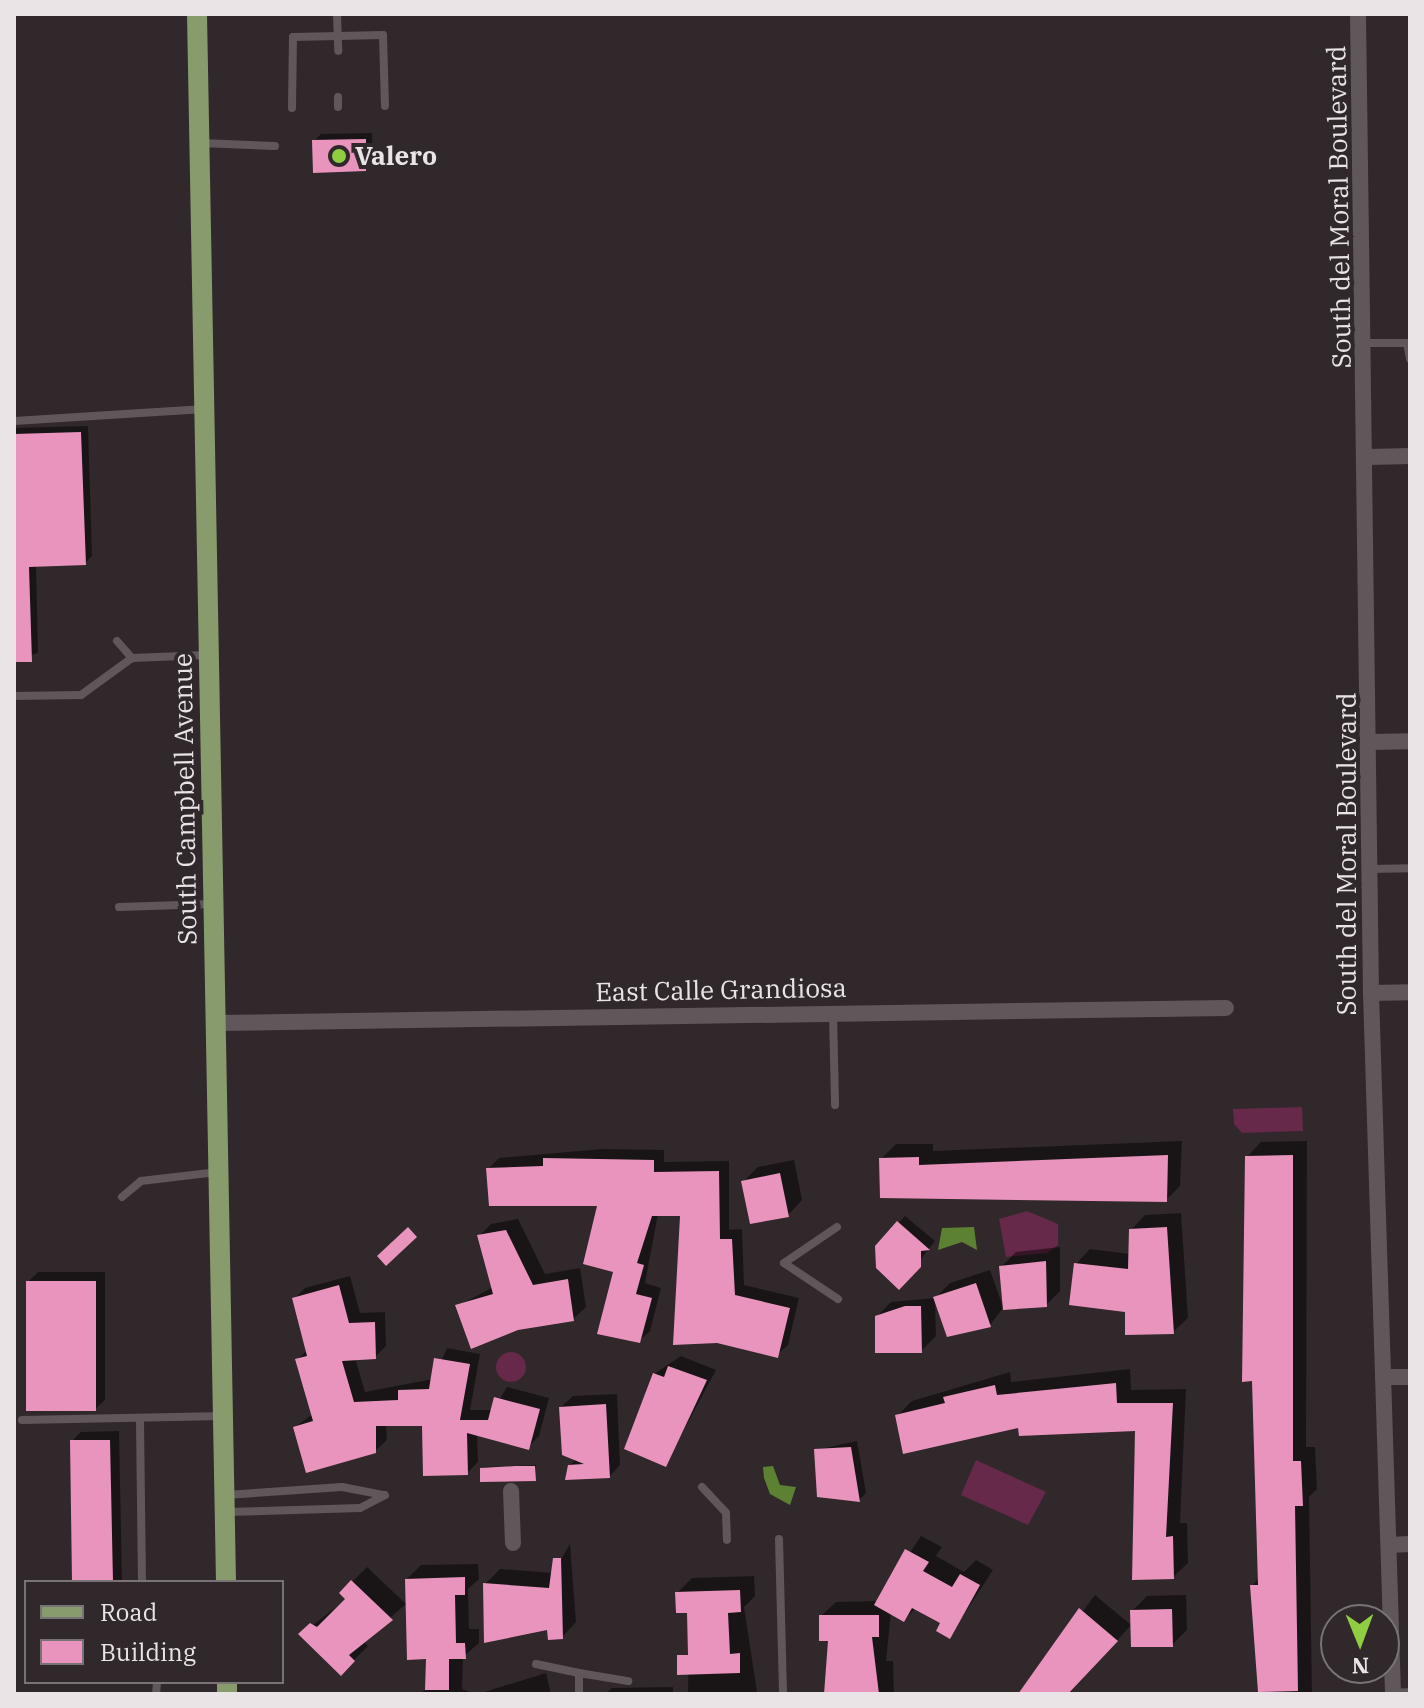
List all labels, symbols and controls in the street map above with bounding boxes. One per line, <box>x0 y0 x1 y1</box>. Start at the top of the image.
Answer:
street label: South del Moral Boulevard <box>1321 45 1357 369</box>
place label: Valero <box>355 140 437 172</box>
marker: Valero <box>330 147 348 165</box>
street label: South Campbell Avenue <box>167 653 203 945</box>
street label: South del Moral Boulevard <box>1331 693 1363 1015</box>
street label: East Calle Grandiosa <box>595 972 847 1008</box>
legend <box>24 1580 284 1684</box>
text: Road <box>100 1596 157 1628</box>
north arrow <box>1320 1604 1400 1684</box>
text: Building <box>100 1636 196 1668</box>
text: N <box>1351 1652 1369 1681</box>

